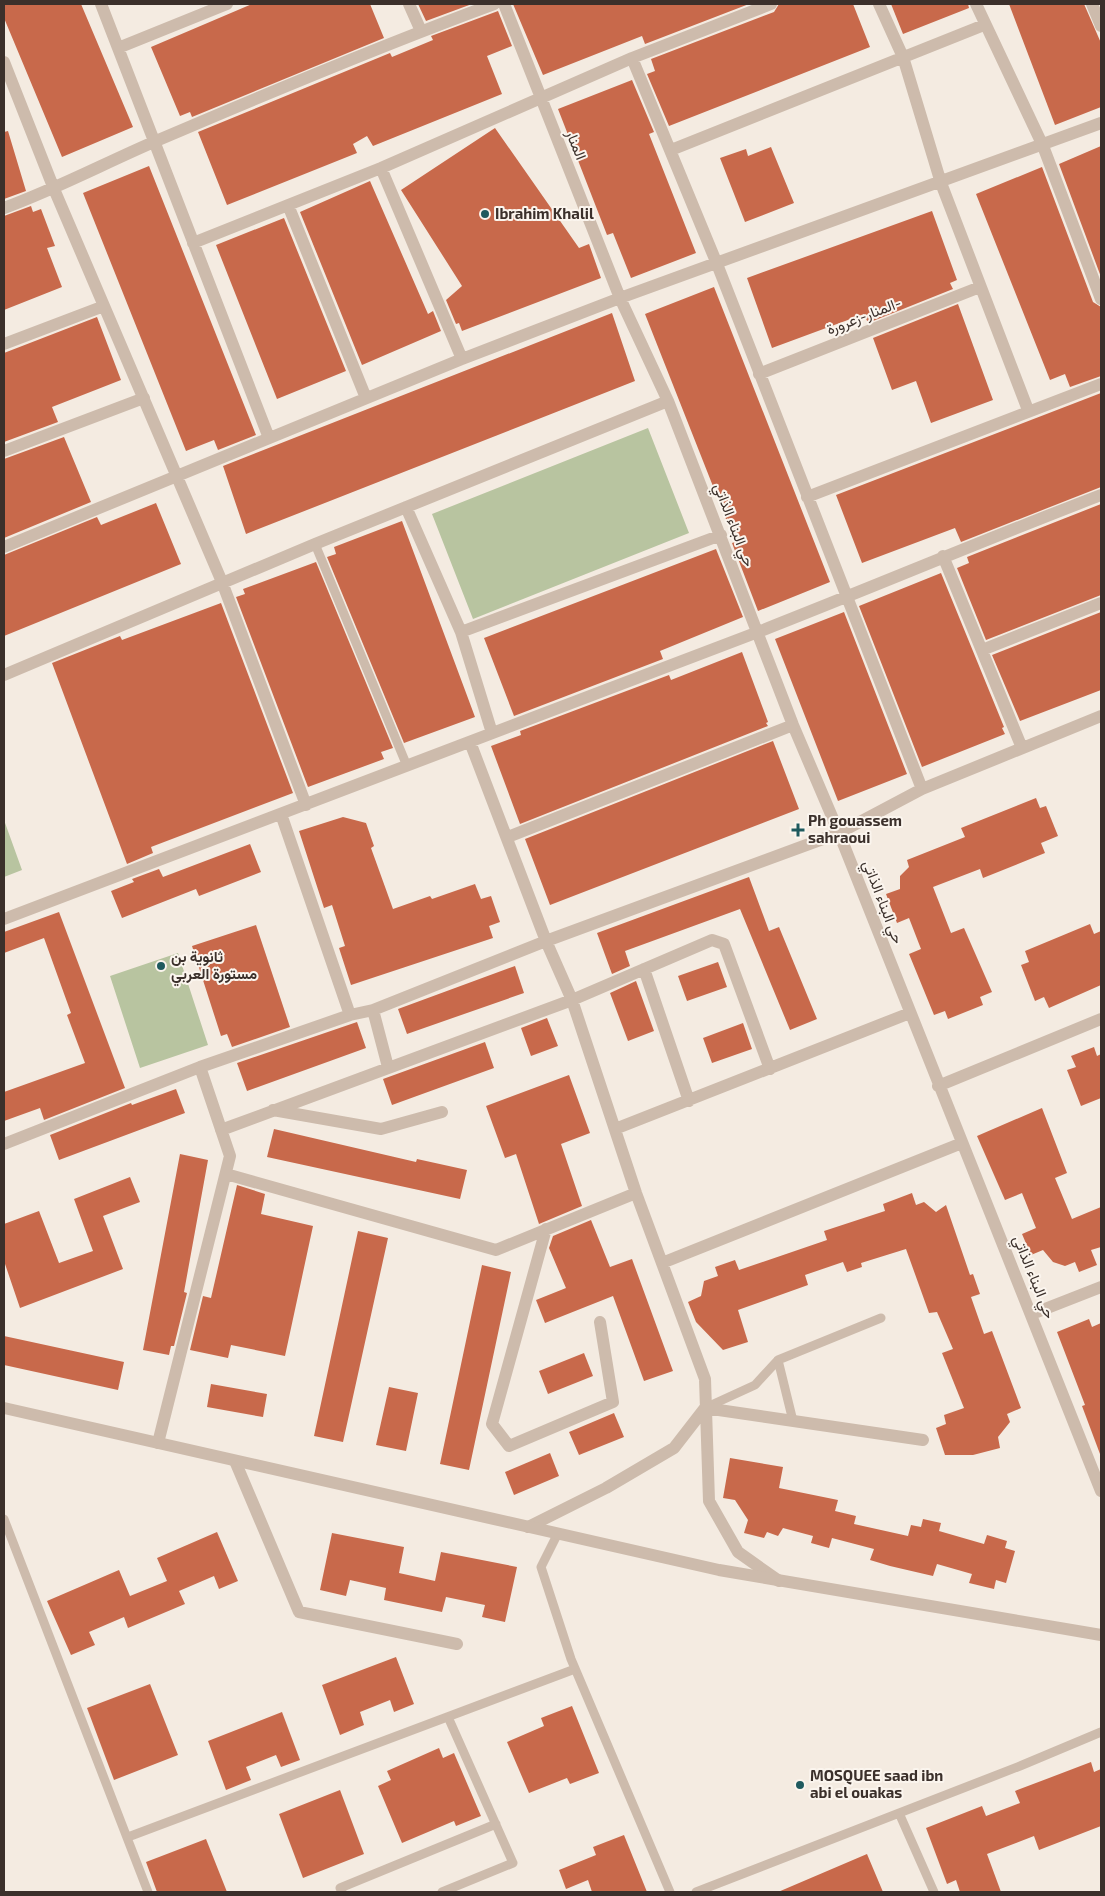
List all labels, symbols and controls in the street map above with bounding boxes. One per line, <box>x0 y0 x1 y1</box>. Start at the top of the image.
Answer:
street label: المنار <box>562 126 591 163</box>
place label: Ibrahim Khalil <box>495 204 594 222</box>
marker: Ibrahim Khalil <box>479 208 491 220</box>
street label: المنار-زعرورة- <box>824 293 904 339</box>
street label: حي البناء الذاتي <box>706 480 759 571</box>
place label: Ph gouassem sahraoui <box>808 811 902 846</box>
marker: Ph gouassem sahraoui <box>792 824 804 836</box>
street label: حي البناء الذاتي <box>855 857 908 948</box>
place label: ثانوية بن مستورة العربي <box>171 947 257 987</box>
marker: ثانوية بن مستورة العربي <box>155 960 167 972</box>
street label: حي البناء الذاتي <box>1005 1232 1060 1323</box>
place label: MOSQUEE saad ibn abi el ouakas <box>810 1766 943 1801</box>
marker: MOSQUEE saad ibn abi el ouakas <box>794 1779 806 1791</box>

